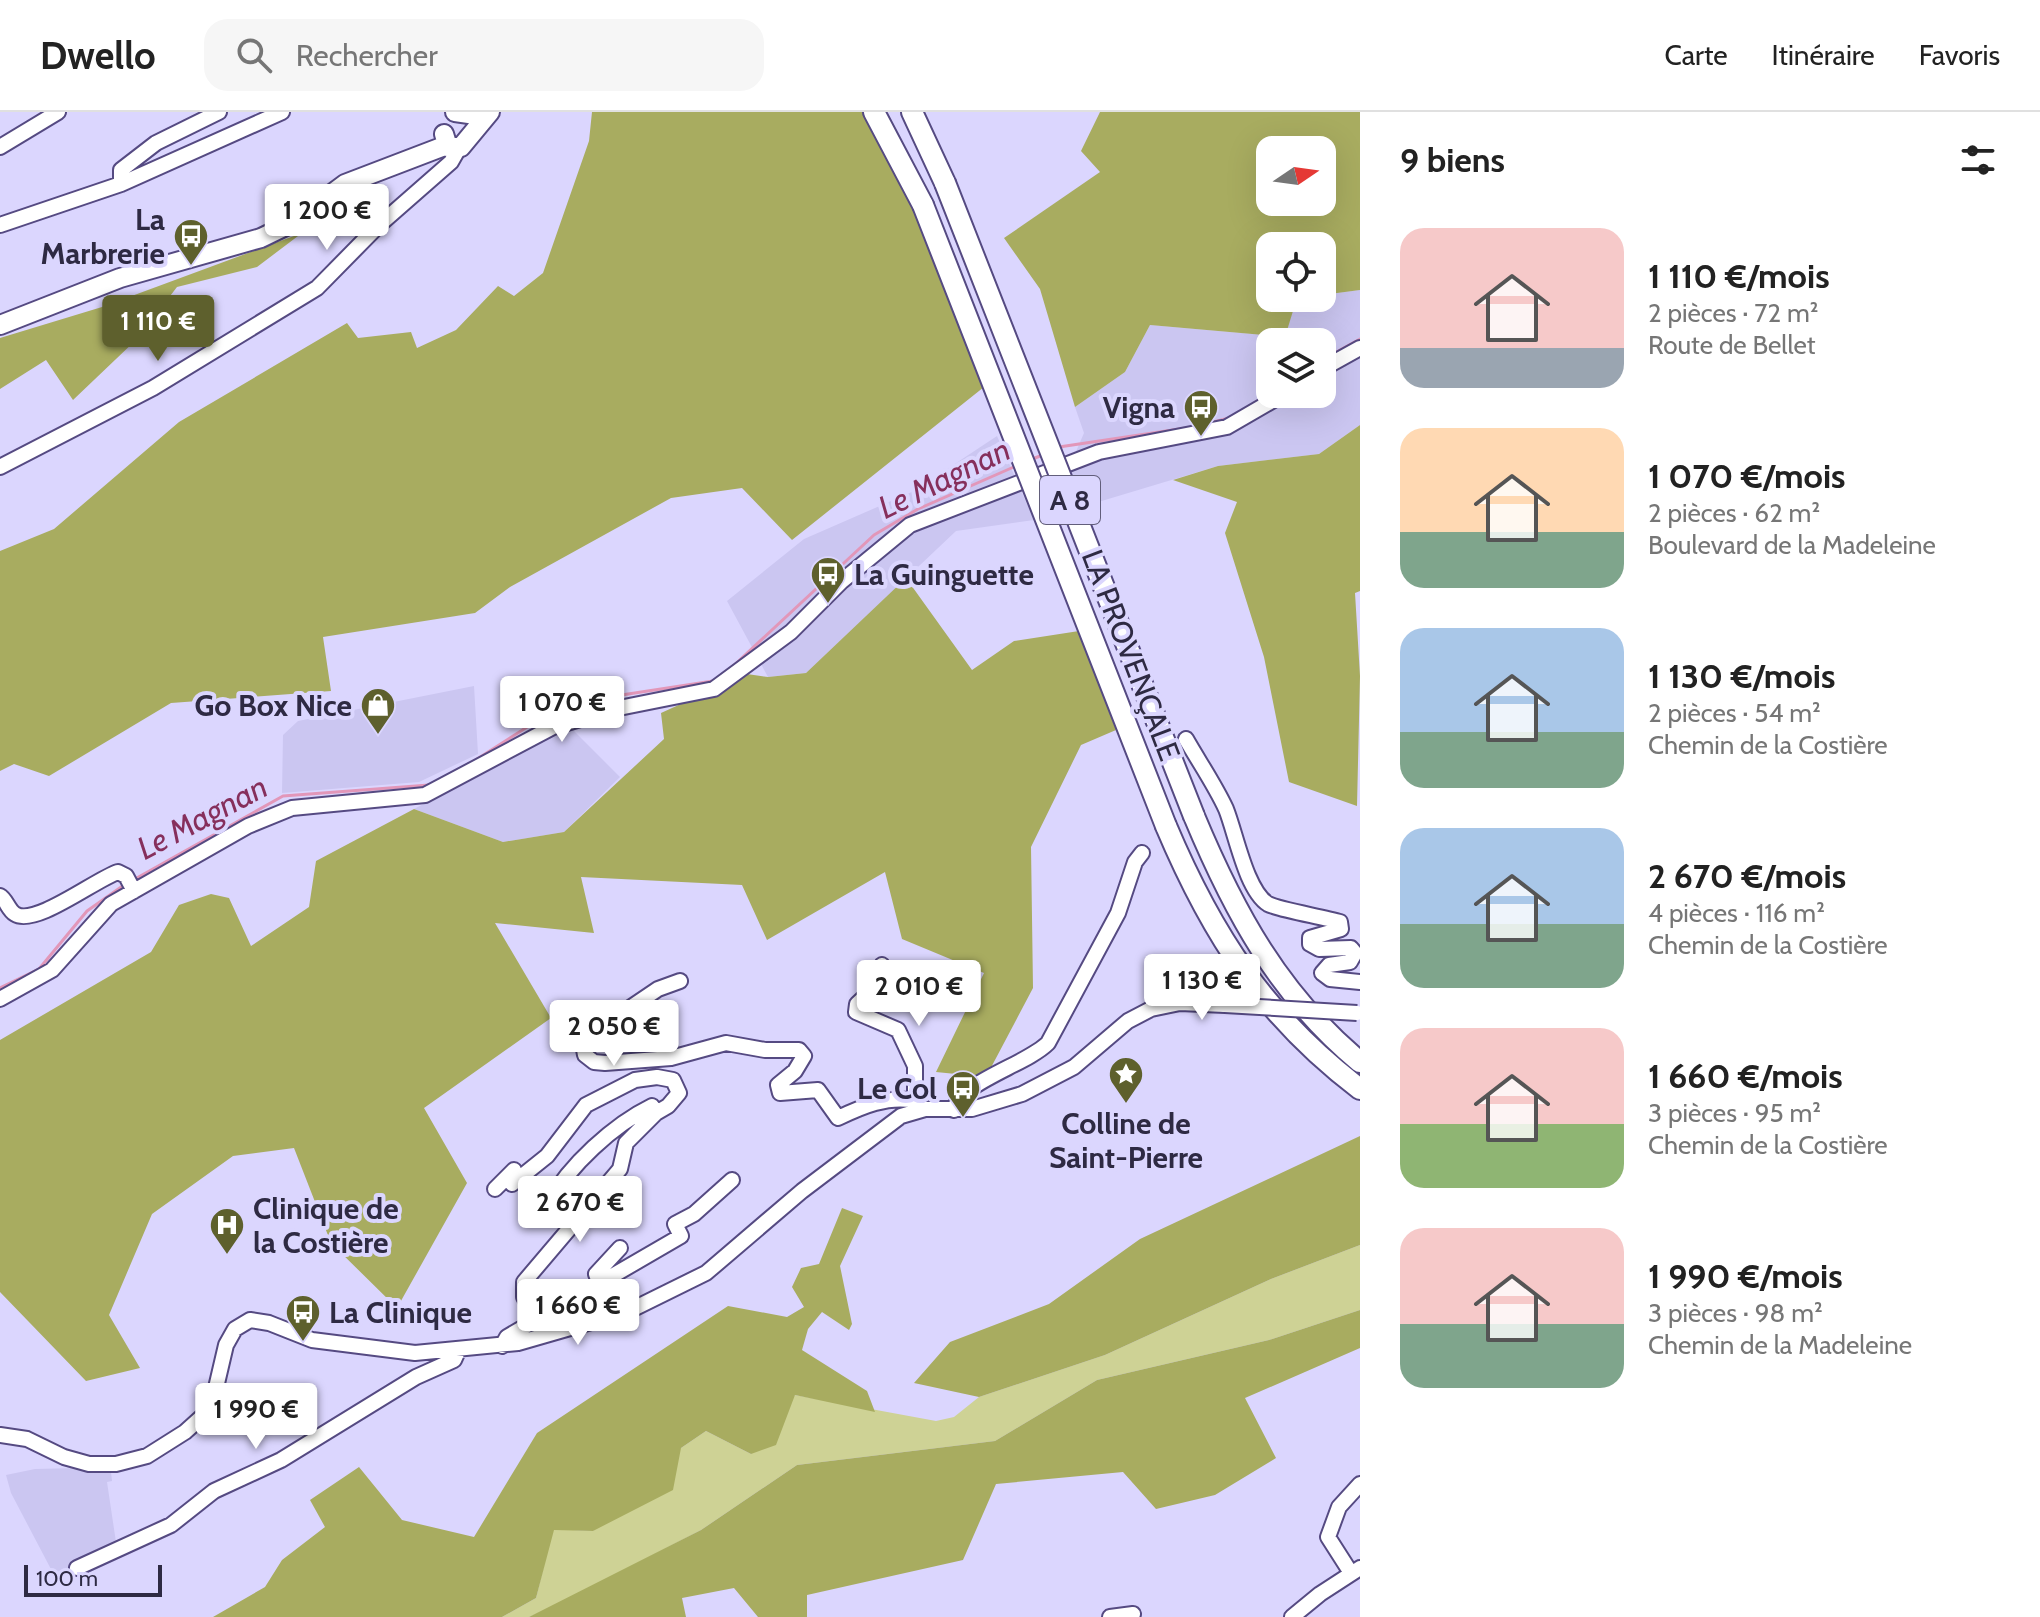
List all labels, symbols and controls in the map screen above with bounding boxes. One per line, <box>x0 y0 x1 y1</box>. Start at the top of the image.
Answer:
search box <box>204 19 764 91</box>
text: Dwello <box>40 32 156 79</box>
icon: search <box>232 33 276 77</box>
text: Rechercher <box>296 37 438 74</box>
text: Carte <box>1664 38 1728 72</box>
text: Itinéraire <box>1772 38 1875 72</box>
text: Favoris <box>1919 38 2000 72</box>
north arrow <box>1256 136 1336 216</box>
map controls <box>1256 136 1336 408</box>
icon: filters <box>1956 138 2000 182</box>
text: 9 biens <box>1400 139 1505 181</box>
pin: 1 200 € <box>253 184 401 252</box>
text: 1 200 € <box>283 194 371 226</box>
place label: La Marbrerie <box>41 201 165 272</box>
bus stop icon: La Marbrerie <box>172 217 210 267</box>
button: locate <box>1256 232 1336 312</box>
text: 1 110 €/mois <box>1648 255 1830 297</box>
icon: home <box>1464 260 1560 356</box>
pin: 1 110 € <box>84 295 232 363</box>
text: 2 pièces · 72 m² <box>1648 297 1818 329</box>
text: 1 110 € <box>120 305 196 337</box>
button: layers <box>1256 328 1336 408</box>
text: Route de Bellet <box>1648 329 1816 361</box>
bus stop icon: Vigna <box>1182 388 1220 438</box>
place label: Vigna <box>1103 389 1175 426</box>
water label: Le Magnan <box>872 429 1016 527</box>
text: 1 070 €/mois <box>1648 455 1845 497</box>
icon: home <box>1464 460 1560 556</box>
road number: A 8 <box>1040 476 1100 524</box>
text: 2 pièces · 62 m² <box>1648 497 1820 529</box>
text: Boulevard de la Madeleine <box>1648 529 1936 561</box>
street label: LA PROVENÇALE <box>1074 544 1188 766</box>
bus stop icon: La Guinguette <box>809 555 847 605</box>
place label: La Guinguette <box>854 556 1034 593</box>
text: 1 130 €/mois <box>1648 655 1835 697</box>
icon: home <box>1464 660 1560 756</box>
pin: 1 070 € <box>488 676 636 744</box>
shop icon: Go Box Nice <box>359 686 397 736</box>
text: 1 070 € <box>518 686 606 718</box>
place label: Go Box Nice <box>194 687 352 724</box>
text: 2 pièces · 54 m² <box>1648 697 1821 729</box>
text: Chemin de la Costière <box>1648 729 1888 761</box>
water label: Le Magnan <box>130 767 274 867</box>
text: 2 670 €/mois <box>1648 855 1846 897</box>
icon: home <box>1464 860 1560 956</box>
text: 4 pièces · 116 m² <box>1648 897 1825 929</box>
text: Chemin de la Costière <box>1648 929 1888 961</box>
pin: 1 130 € <box>1128 954 1276 1022</box>
pin: 2 010 € <box>845 960 993 1028</box>
text: 1 130 € <box>1162 964 1242 996</box>
text: 2 010 € <box>875 970 963 1002</box>
pin: 2 050 € <box>540 1000 688 1068</box>
text: 2 050 € <box>568 1010 660 1042</box>
place icon: Colline de Saint-Pierre <box>1107 1055 1145 1105</box>
text: 1 660 €/mois <box>1648 1055 1843 1097</box>
icon: home <box>1464 1060 1560 1156</box>
bus stop icon: Le Col <box>944 1069 982 1119</box>
place label: Le Col <box>857 1070 937 1107</box>
text: 3 pièces · 95 m² <box>1648 1097 1821 1129</box>
place label: Colline de Saint-Pierre <box>1049 1105 1203 1176</box>
text: Chemin de la Costière <box>1648 1129 1888 1161</box>
pin: 2 670 € <box>506 1176 654 1244</box>
text: 2 670 € <box>536 1186 624 1218</box>
place label: Clinique de la Costière <box>253 1190 399 1261</box>
hospital icon: Clinique de la Costière <box>208 1206 246 1256</box>
text: 1 990 €/mois <box>1648 1255 1843 1297</box>
icon: home <box>1464 1260 1560 1356</box>
pin: 1 660 € <box>504 1279 652 1347</box>
text: 1 660 € <box>535 1289 621 1321</box>
bus stop icon: La Clinique <box>284 1293 322 1343</box>
place label: La Clinique <box>329 1294 472 1331</box>
text: 3 pièces · 98 m² <box>1648 1297 1823 1329</box>
text: Chemin de la Madeleine <box>1648 1329 1912 1361</box>
pin: 1 990 € <box>182 1383 330 1451</box>
text: 1 990 € <box>213 1393 299 1425</box>
scale bar <box>24 1561 162 1597</box>
text: 100 m <box>36 1565 98 1592</box>

